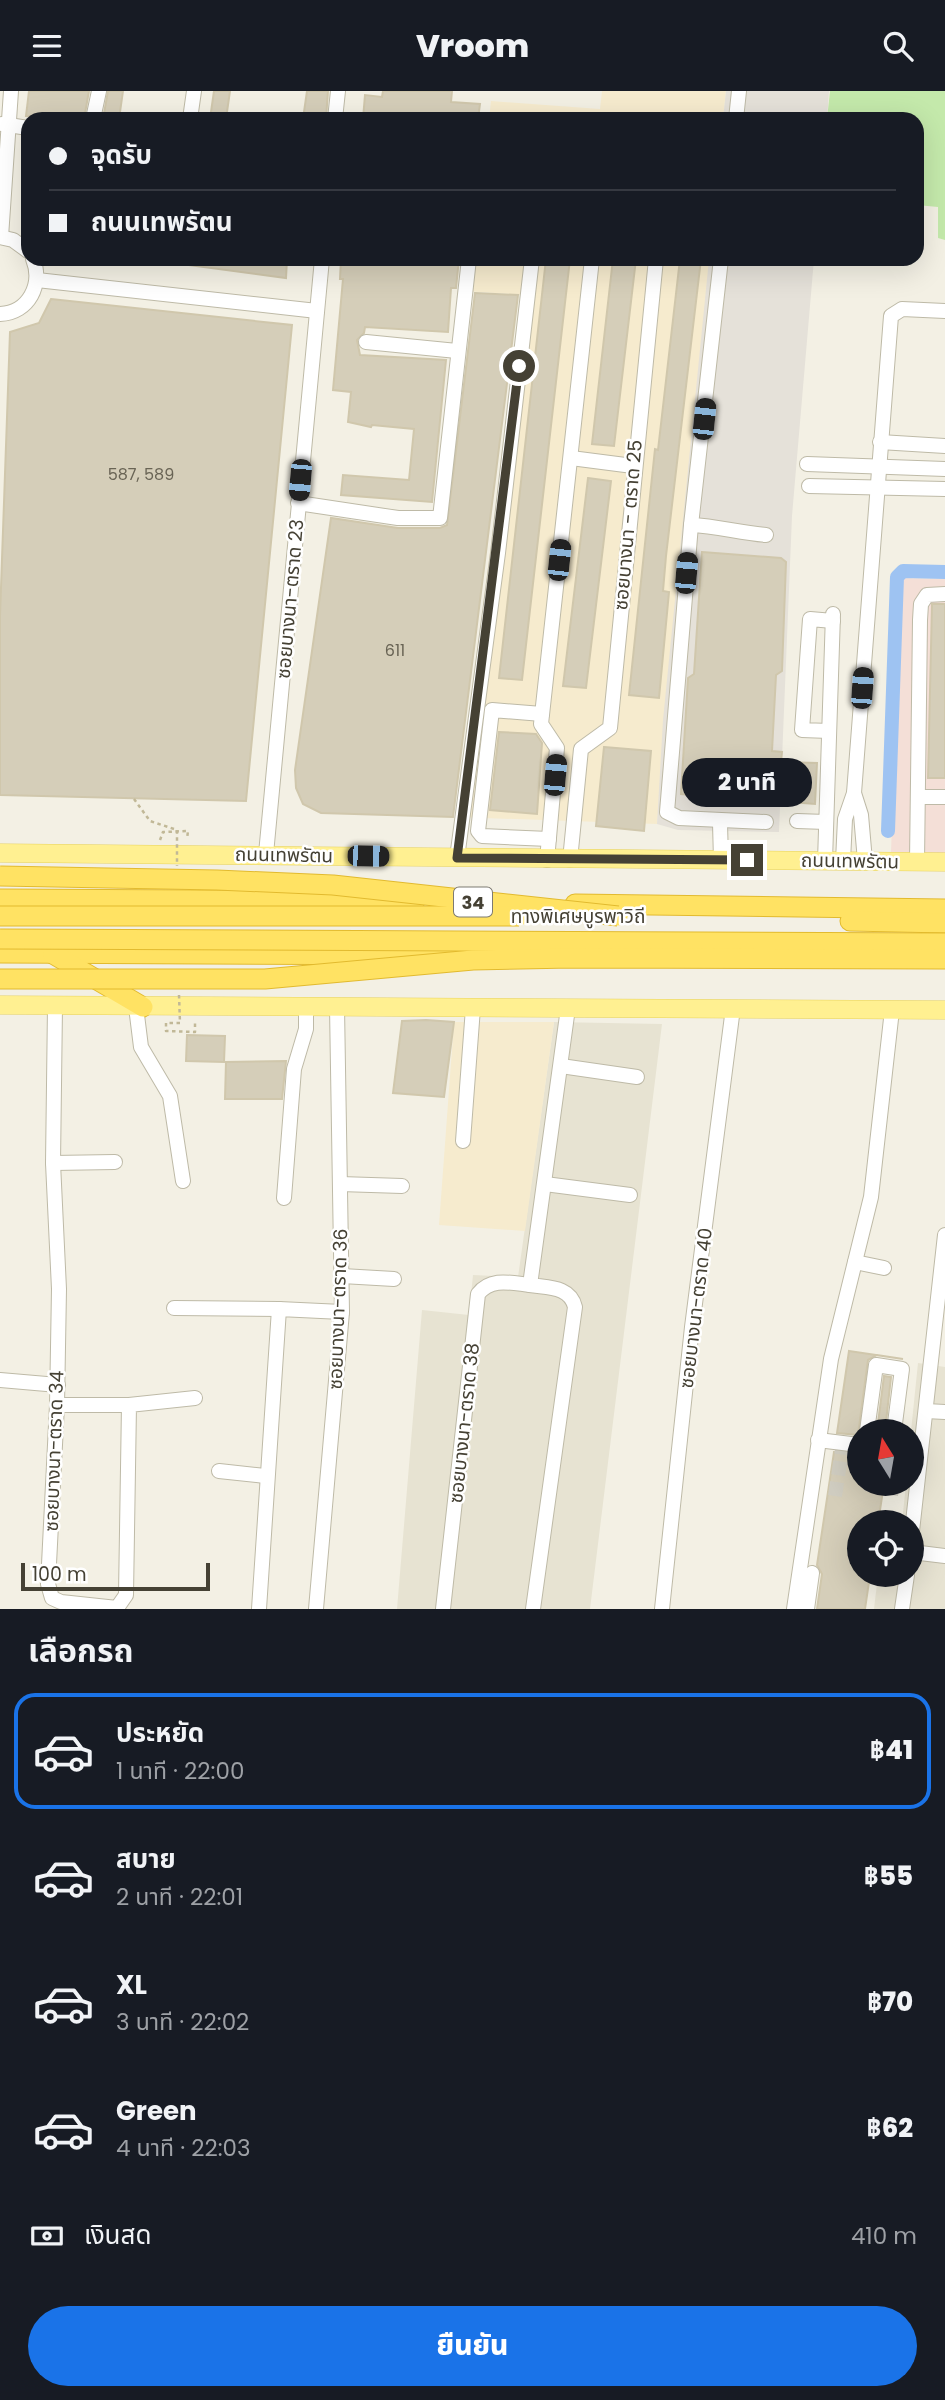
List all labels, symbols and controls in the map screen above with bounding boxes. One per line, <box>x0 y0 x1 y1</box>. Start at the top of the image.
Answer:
text: Vroom <box>416 23 529 68</box>
icon: menu <box>28 27 66 65</box>
icon: search <box>879 27 917 65</box>
text: จุดรับ <box>91 137 152 173</box>
text: ถนนเทพรัตน <box>91 204 233 240</box>
route start <box>503 350 535 382</box>
car <box>692 397 717 441</box>
street label: ซอยบางนา - ตราด 25 <box>607 439 649 611</box>
car <box>288 458 313 502</box>
house number: 587, 589 <box>108 463 174 486</box>
street label: ซอยบางนา-ตราด 23 <box>270 518 310 680</box>
car <box>547 538 572 582</box>
car <box>674 551 699 595</box>
house number: 611 <box>385 639 405 662</box>
car <box>851 666 874 710</box>
car <box>543 753 568 797</box>
callout: 2 นาที <box>682 759 812 807</box>
text: 2 นาที <box>718 766 776 798</box>
street label: ถนนเทพรัตน <box>235 841 333 869</box>
route end <box>731 844 763 876</box>
car <box>347 845 390 867</box>
street label: ถนนเทพรัตน <box>801 847 899 875</box>
road number: 34 <box>454 887 492 917</box>
street label: ทางพิเศษบูรพาวิถี <box>511 903 645 930</box>
street label: ซอยบางนา-ตราด 40 <box>673 1226 719 1390</box>
street label: ซอยบางนา-ตราด 36 <box>322 1228 354 1390</box>
street label: ซอยบางนา-ตราด 38 <box>442 1342 486 1504</box>
street label: ซอยบางนา-ตราด 34 <box>38 1370 70 1532</box>
north arrow <box>847 1419 924 1496</box>
map controls <box>847 1419 924 1587</box>
button: locate <box>847 1510 924 1587</box>
scale bar <box>21 1560 210 1592</box>
text: 100 m <box>32 1561 87 1588</box>
text: เลือกรถ <box>28 1628 133 1673</box>
text: ประหยัด <box>116 1715 204 1751</box>
icon: car <box>32 1720 95 1783</box>
text: ฿41 <box>870 1732 913 1768</box>
text: 1 นาที · 22:00 <box>116 1755 244 1787</box>
text: สบาย <box>116 1841 176 1877</box>
icon: car <box>32 1846 95 1909</box>
text: ฿55 <box>864 1858 913 1894</box>
text: 2 นาที · 22:01 <box>116 1881 243 1913</box>
text: XL <box>116 1967 147 2003</box>
icon: car <box>32 1972 95 2035</box>
text: ฿70 <box>867 1984 913 2020</box>
text: 3 นาที · 22:02 <box>116 2006 249 2038</box>
text: Green <box>116 2093 197 2129</box>
icon: car <box>32 2098 95 2161</box>
text: ฿62 <box>867 2110 913 2146</box>
text: 4 นาที · 22:03 <box>116 2132 251 2164</box>
icon: cash <box>28 2217 66 2255</box>
text: เงินสด <box>84 2217 151 2253</box>
text: 410 m <box>851 2220 917 2252</box>
button: ยืนยัน <box>28 2306 917 2386</box>

